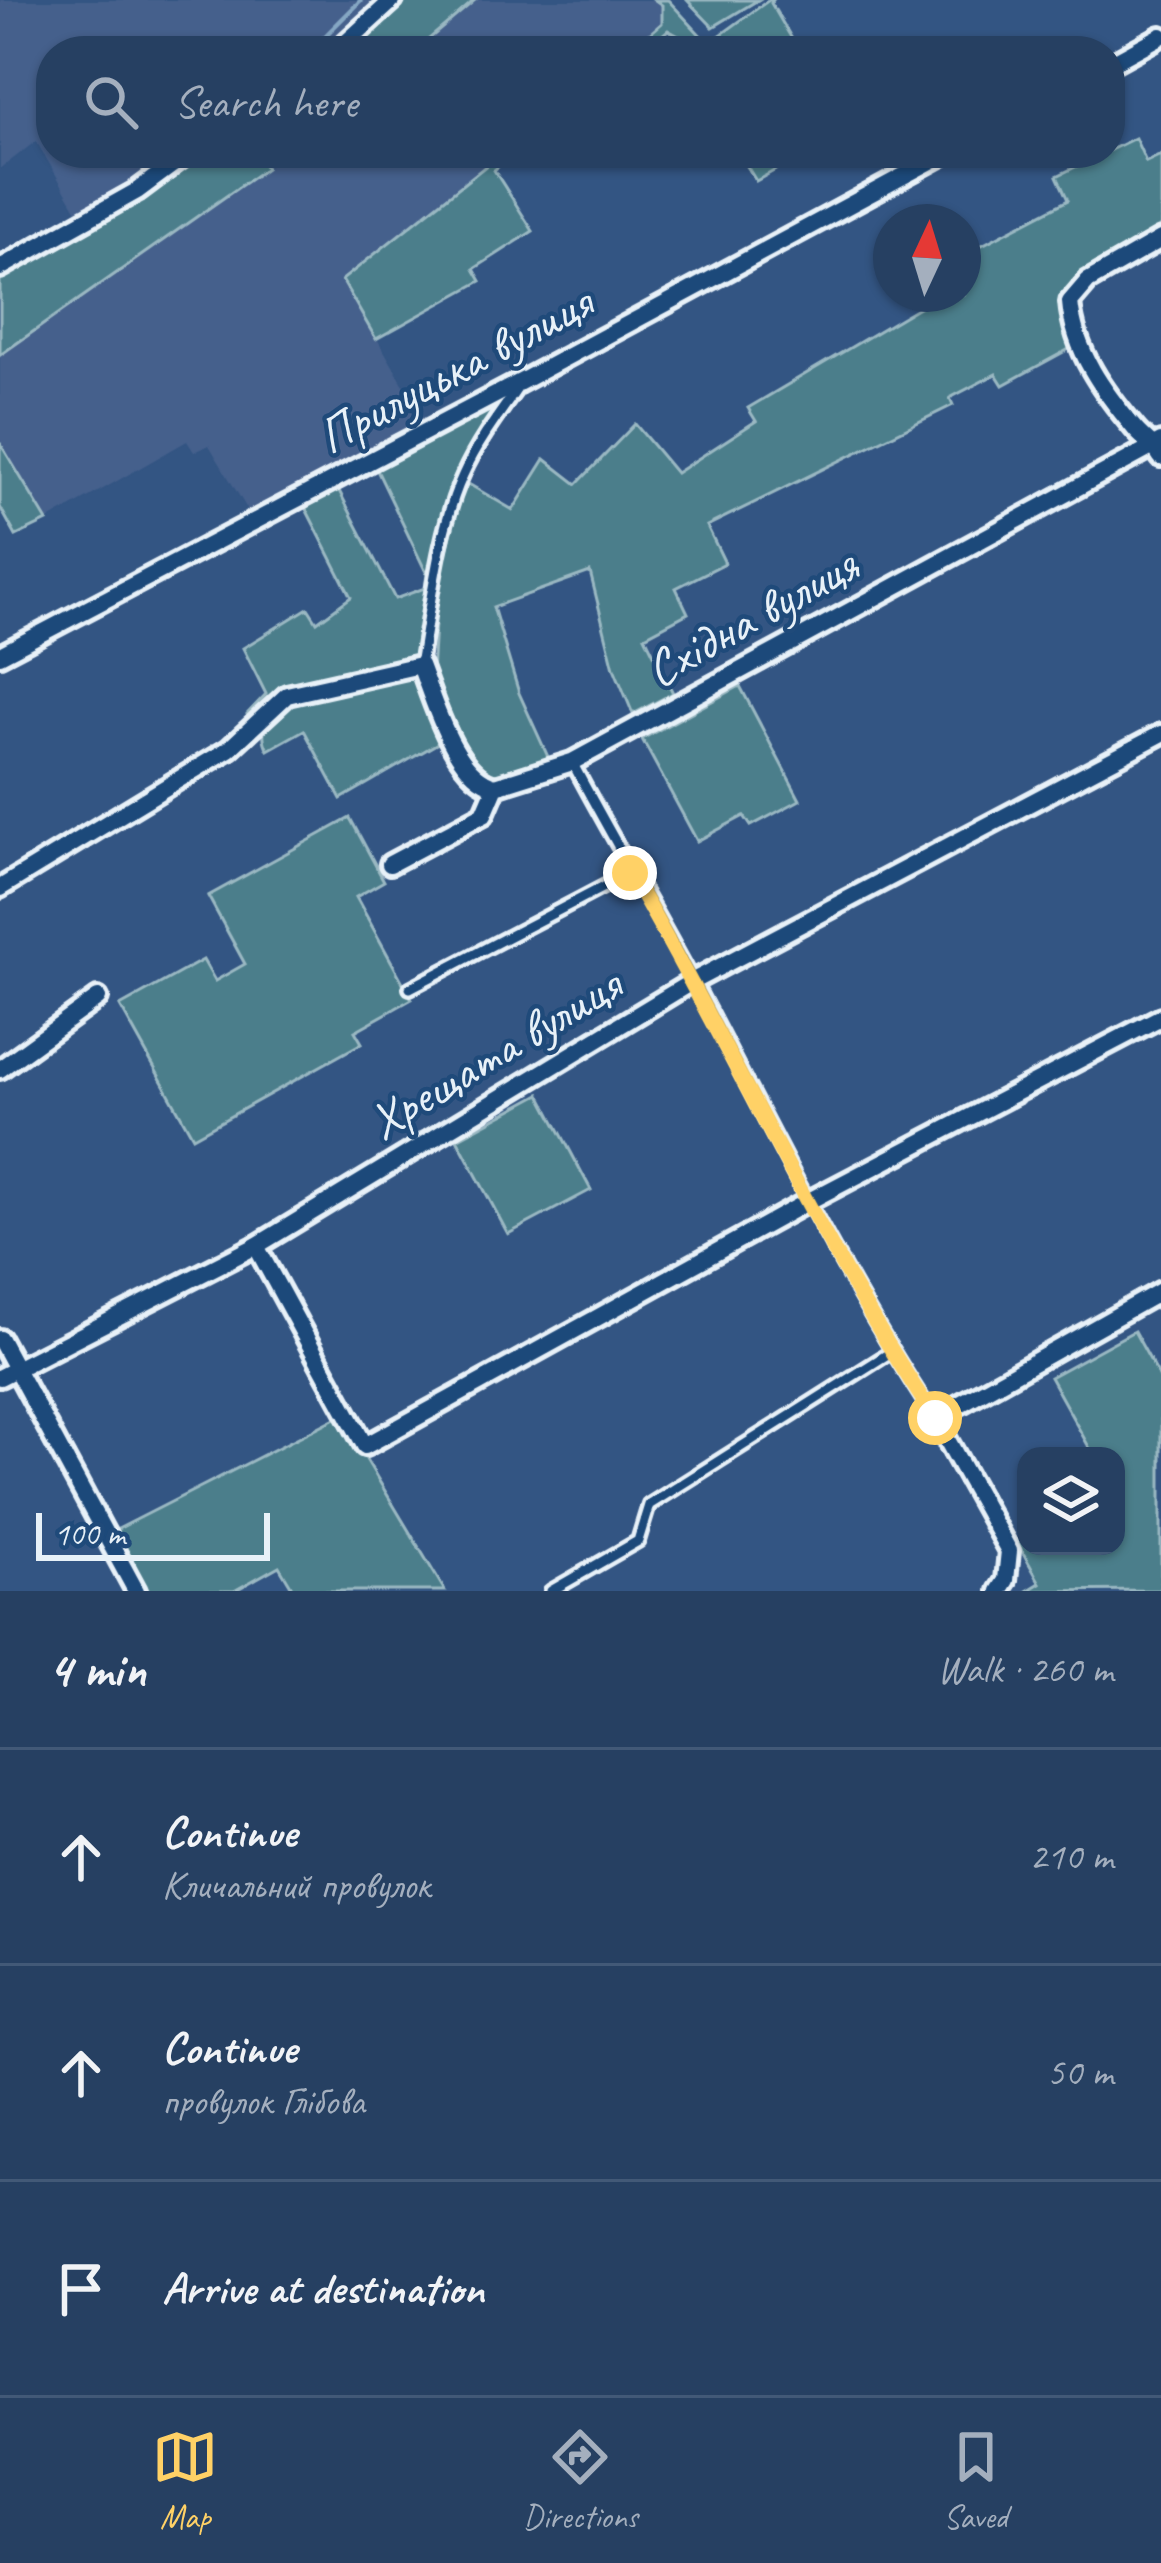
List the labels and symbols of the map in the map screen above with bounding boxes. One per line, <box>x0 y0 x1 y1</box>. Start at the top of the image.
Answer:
north arrow <box>873 204 981 312</box>
street label: Прилуцька вулиця <box>306 268 606 468</box>
street label: Східна вулиця <box>634 532 870 701</box>
route end <box>603 846 657 900</box>
street label: Хрещата вулиця <box>356 951 636 1153</box>
route start <box>908 1391 962 1445</box>
scale bar <box>36 1507 270 1560</box>

